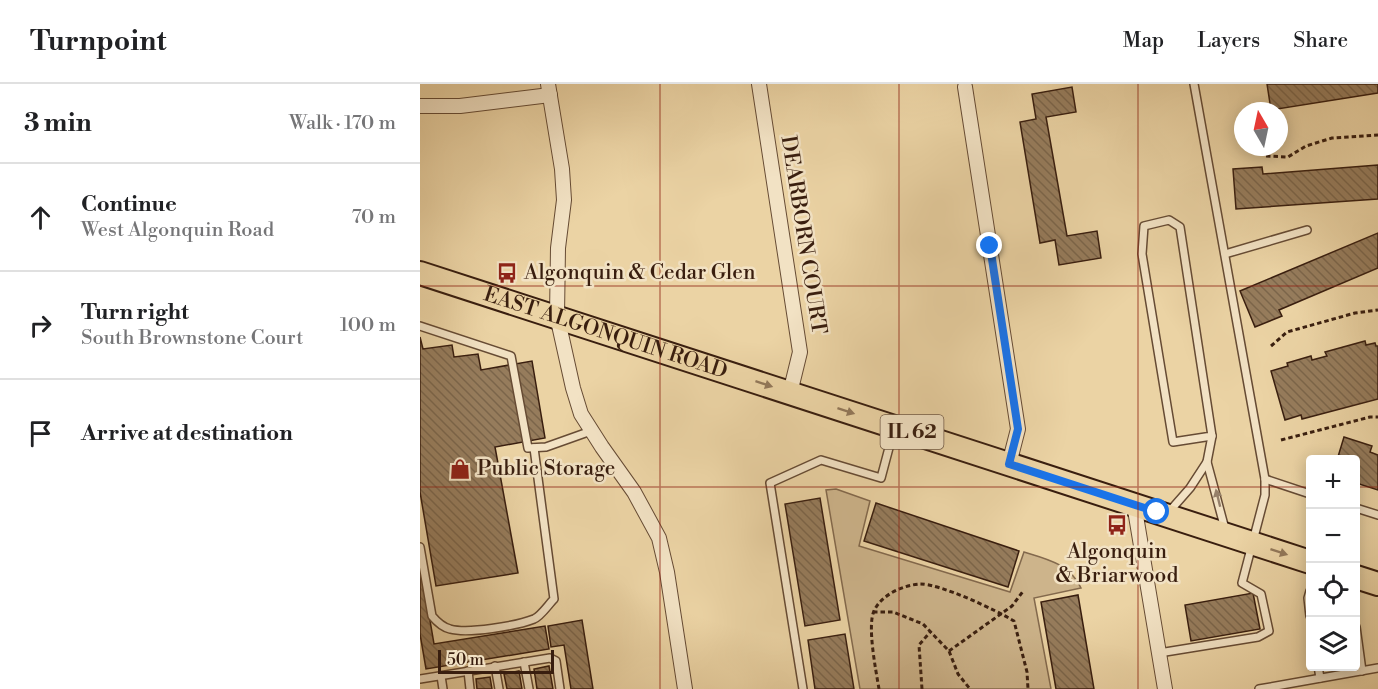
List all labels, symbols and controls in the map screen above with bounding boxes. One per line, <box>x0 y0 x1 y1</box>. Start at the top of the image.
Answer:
text: Turnpoint <box>30 24 166 59</box>
text: Map <box>1123 28 1164 54</box>
text: Layers <box>1197 28 1260 54</box>
text: Share <box>1293 28 1348 54</box>
north arrow <box>1234 102 1288 156</box>
text: 3 min <box>24 107 92 139</box>
text: Walk · 170 m <box>289 111 396 136</box>
street label: DEARBORN COURT <box>774 134 832 336</box>
text: Continue <box>81 191 177 218</box>
icon: ahead <box>24 201 57 234</box>
text: 70 m <box>352 205 396 230</box>
text: West Algonquin Road <box>81 218 274 243</box>
route end <box>976 232 1002 258</box>
place label: Algonquin & Cedar Glen <box>523 260 756 286</box>
bus stop icon: Algonquin & Cedar Glen <box>495 261 519 285</box>
street label: EAST ALGONQUIN ROAD <box>480 282 731 385</box>
text: Turn right <box>81 299 189 326</box>
icon: right <box>24 309 57 342</box>
text: 100 m <box>340 313 396 338</box>
text: South Brownstone Court <box>81 326 303 351</box>
one-way arrow <box>755 380 773 389</box>
one-way arrow <box>837 406 855 416</box>
road number: IL 62 <box>880 415 944 449</box>
icon: arrive <box>24 417 57 450</box>
text: Arrive at destination <box>81 420 293 447</box>
map controls <box>1306 455 1360 671</box>
button: + <box>1306 455 1360 509</box>
place label: Public Storage <box>477 456 615 482</box>
shop icon: Public Storage <box>448 457 472 481</box>
one-way arrow <box>1212 489 1222 507</box>
route start <box>1143 498 1169 524</box>
button: − <box>1306 509 1360 563</box>
bus stop icon: Algonquin & Briarwood <box>1105 513 1129 537</box>
place label: Algonquin & Briarwood <box>1056 539 1178 589</box>
one-way arrow <box>1270 548 1288 558</box>
button: locate <box>1306 563 1360 617</box>
button: layers <box>1306 617 1360 671</box>
scale bar <box>438 647 554 674</box>
text: 50 m <box>447 650 484 670</box>

